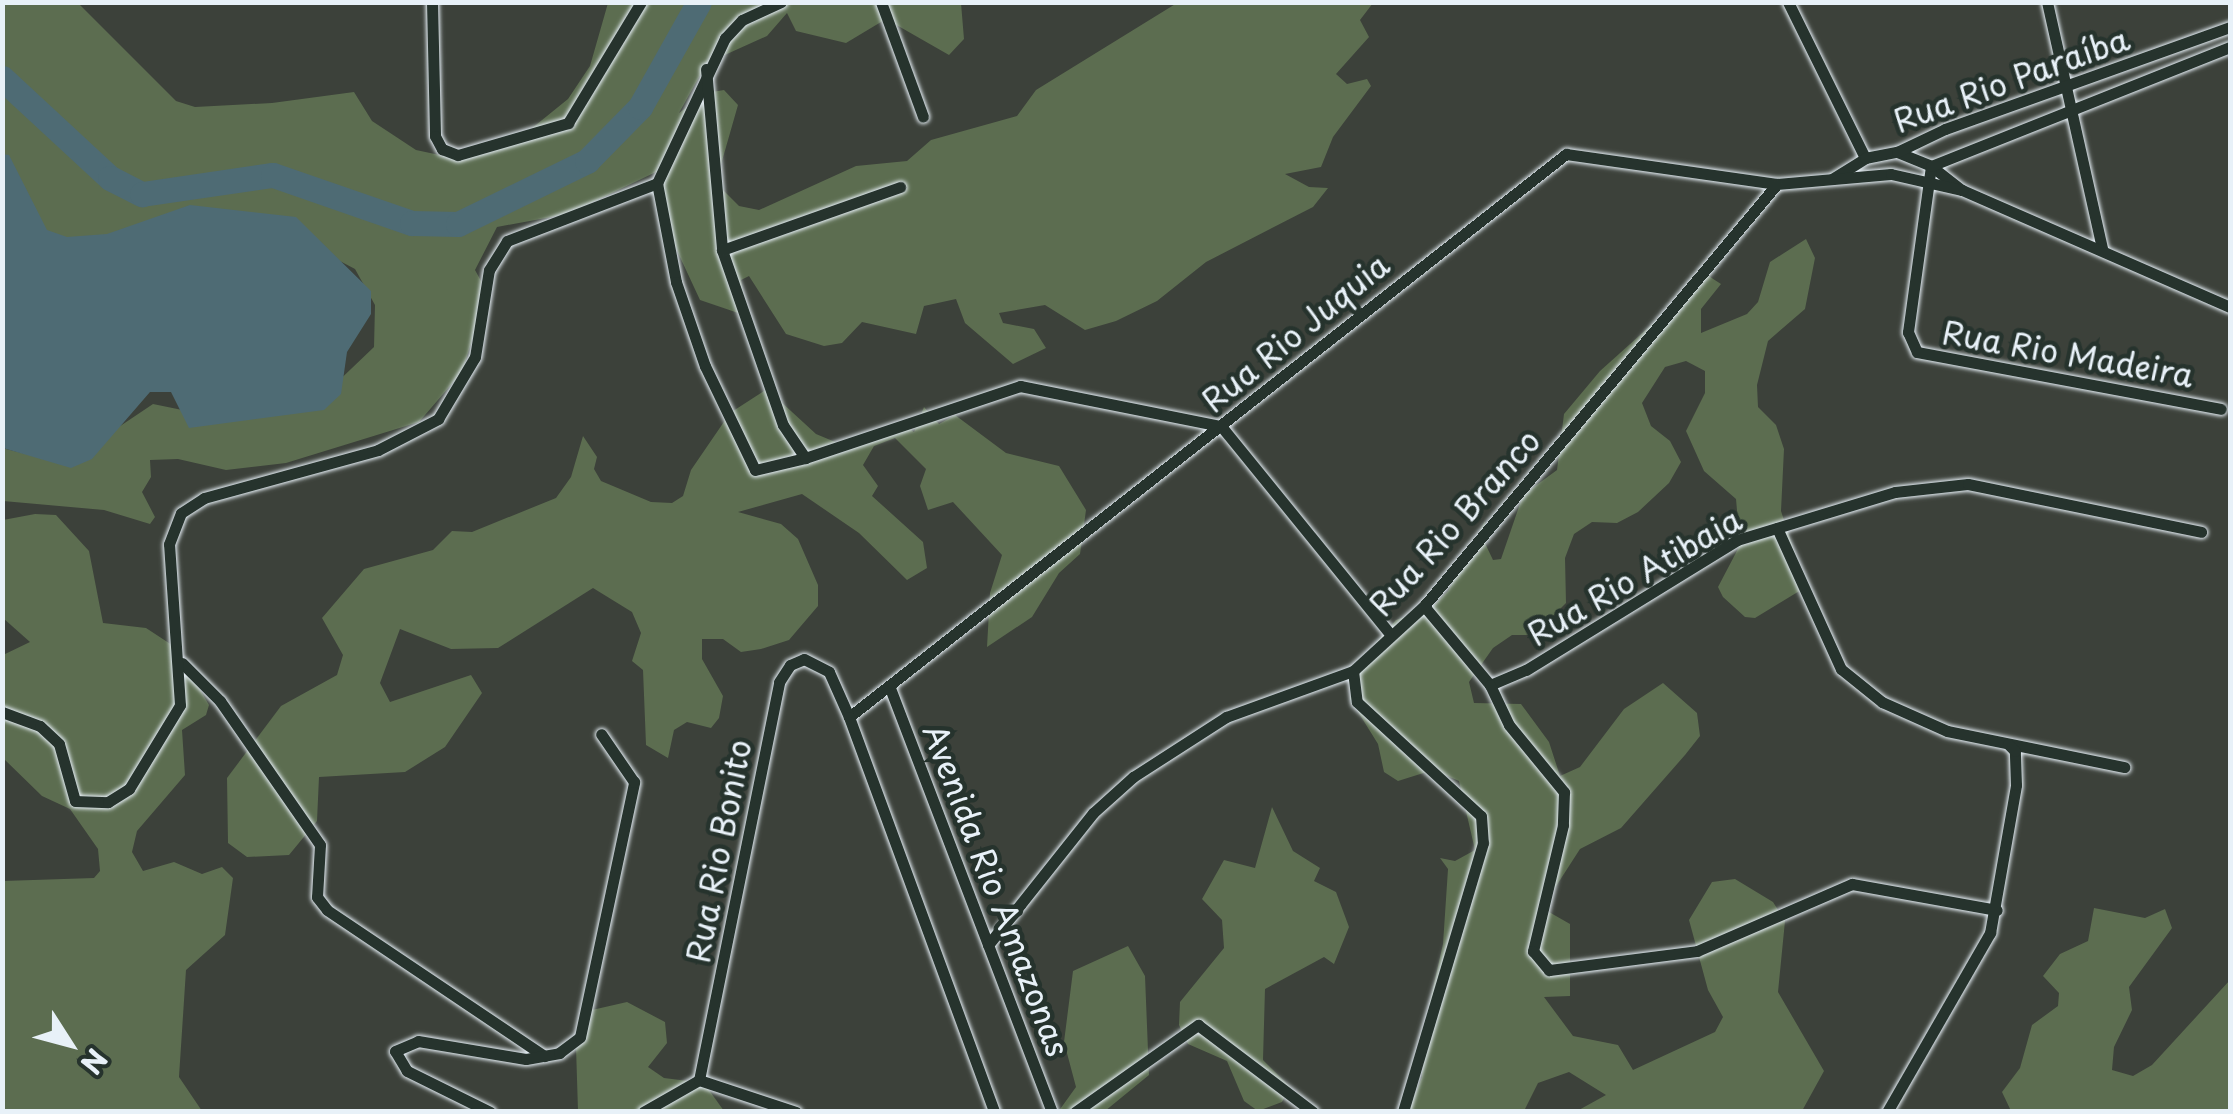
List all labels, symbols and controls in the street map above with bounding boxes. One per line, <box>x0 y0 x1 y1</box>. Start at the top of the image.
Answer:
street label: Rua Rio Paraíba <box>1886 18 2136 140</box>
street label: Rua Rio Juquia <box>1192 243 1398 421</box>
street label: Rua Rio Madeira <box>1937 312 2199 394</box>
street label: Rua Rio Branco <box>1359 420 1549 624</box>
street label: Rua Rio Atibaia <box>1518 498 1750 654</box>
street label: Avenida Rio Amazonas <box>916 718 1078 1062</box>
street label: Rua Rio Bonito <box>677 734 759 968</box>
north arrow <box>20 994 120 1094</box>
text: N <box>71 1040 119 1084</box>

